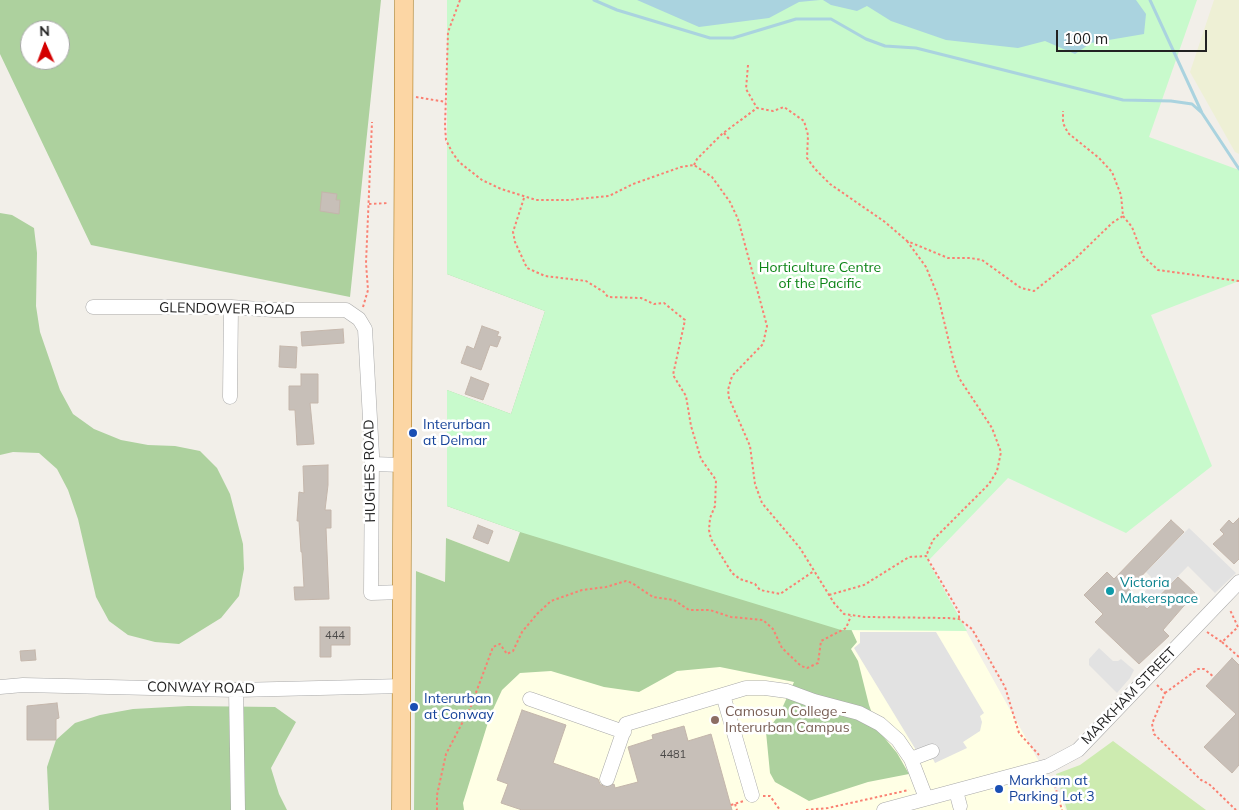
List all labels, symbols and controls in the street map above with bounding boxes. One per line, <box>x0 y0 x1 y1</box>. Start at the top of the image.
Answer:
north arrow <box>20 20 70 70</box>
scale bar <box>1059 20 1210 52</box>
text: N <box>39 22 50 40</box>
text: 100 m <box>1064 29 1108 48</box>
park label: Horticulture Centre of the Pacific <box>759 260 881 292</box>
street label: GLENDOWER ROAD <box>159 299 295 319</box>
place label: Interurban at Delmar <box>423 417 491 450</box>
street label: HUGHES ROAD <box>361 419 379 523</box>
marker: Interurban at Delmar <box>407 427 419 439</box>
place label: Victoria Makerspace <box>1120 575 1198 608</box>
marker: Victoria Makerspace <box>1104 585 1116 597</box>
house number: 444 <box>325 629 345 643</box>
street label: MARKHAM STREET <box>1078 644 1180 748</box>
street label: CONWAY ROAD <box>147 679 255 697</box>
place label: Interurban at Conway <box>424 691 494 724</box>
marker: Interurban at Conway <box>408 701 420 713</box>
place label: Camosun College - Interurban Campus <box>725 704 850 736</box>
marker: Camosun College - Interurban Campus <box>709 714 721 726</box>
house number: 4481 <box>660 748 686 762</box>
place label: Markham at Parking Lot 3 <box>1009 773 1095 806</box>
marker: Markham at Parking Lot 3 <box>993 783 1005 795</box>

